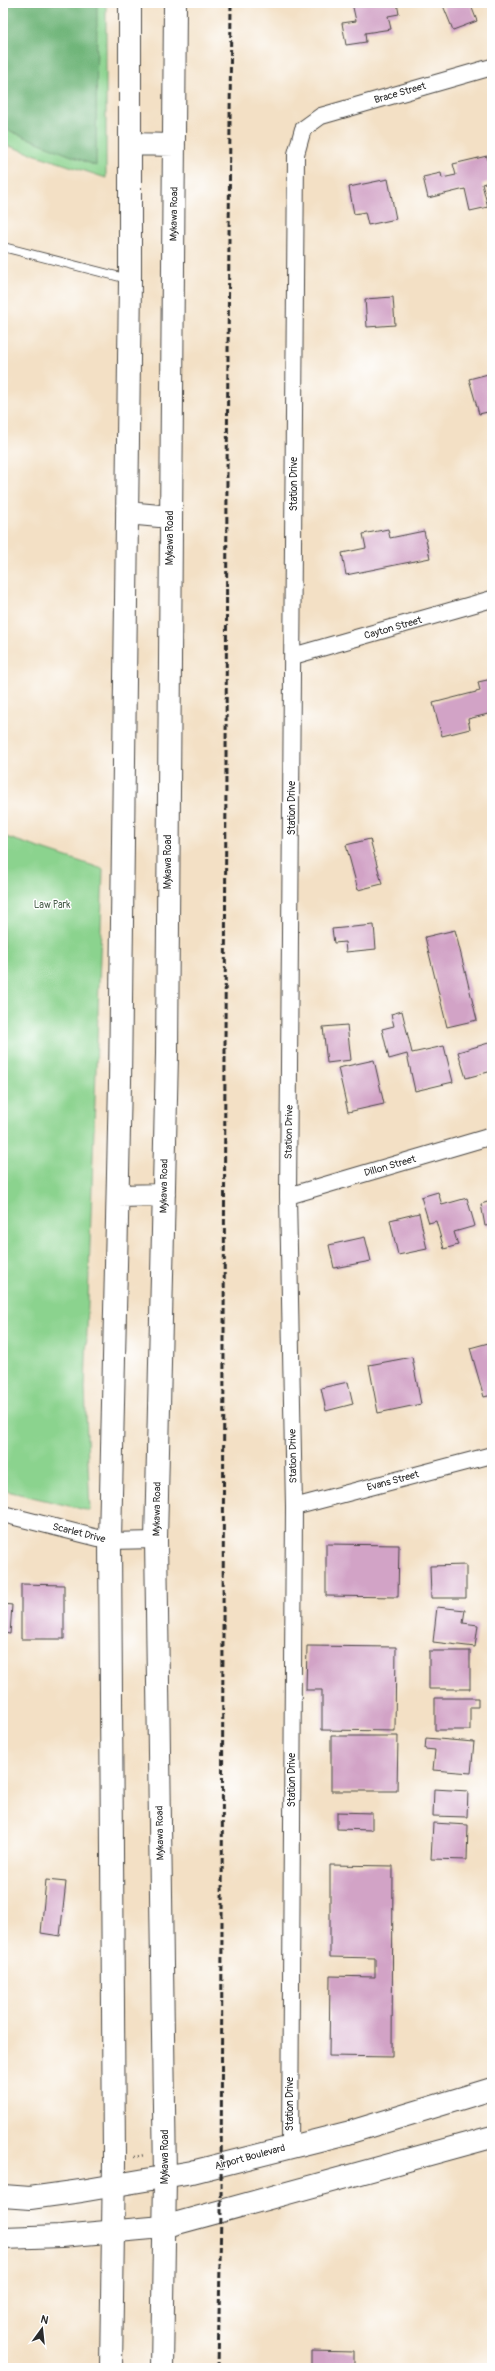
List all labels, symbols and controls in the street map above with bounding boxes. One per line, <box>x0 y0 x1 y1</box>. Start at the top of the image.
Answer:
street label: Brace Street <box>373 80 428 106</box>
street label: Mykawa Road <box>168 187 180 241</box>
street label: Station Drive <box>288 457 300 511</box>
street label: Mykawa Road <box>164 511 176 565</box>
street label: Cayton Street <box>363 614 424 642</box>
street label: Station Drive <box>286 781 298 835</box>
street label: Mykawa Road <box>162 835 174 889</box>
park label: Law Park <box>34 899 71 911</box>
street label: Station Drive <box>283 1105 295 1159</box>
street label: Dillon Street <box>363 1153 418 1179</box>
street label: Mykawa Road <box>158 1159 170 1213</box>
street label: Station Drive <box>287 1429 299 1483</box>
street label: Evans Street <box>366 1468 421 1494</box>
street label: Mykawa Road <box>151 1482 163 1536</box>
street label: Scarlet Drive <box>51 1521 107 1545</box>
street label: Station Drive <box>286 1753 298 1807</box>
street label: Mykawa Road <box>154 1806 166 1860</box>
street label: Station Drive <box>284 2077 296 2131</box>
street label: Mykawa Road <box>159 2130 171 2184</box>
street label: Airport Boulevard <box>213 2142 287 2172</box>
north arrow <box>22 2309 62 2349</box>
text: N <box>39 2313 50 2327</box>

